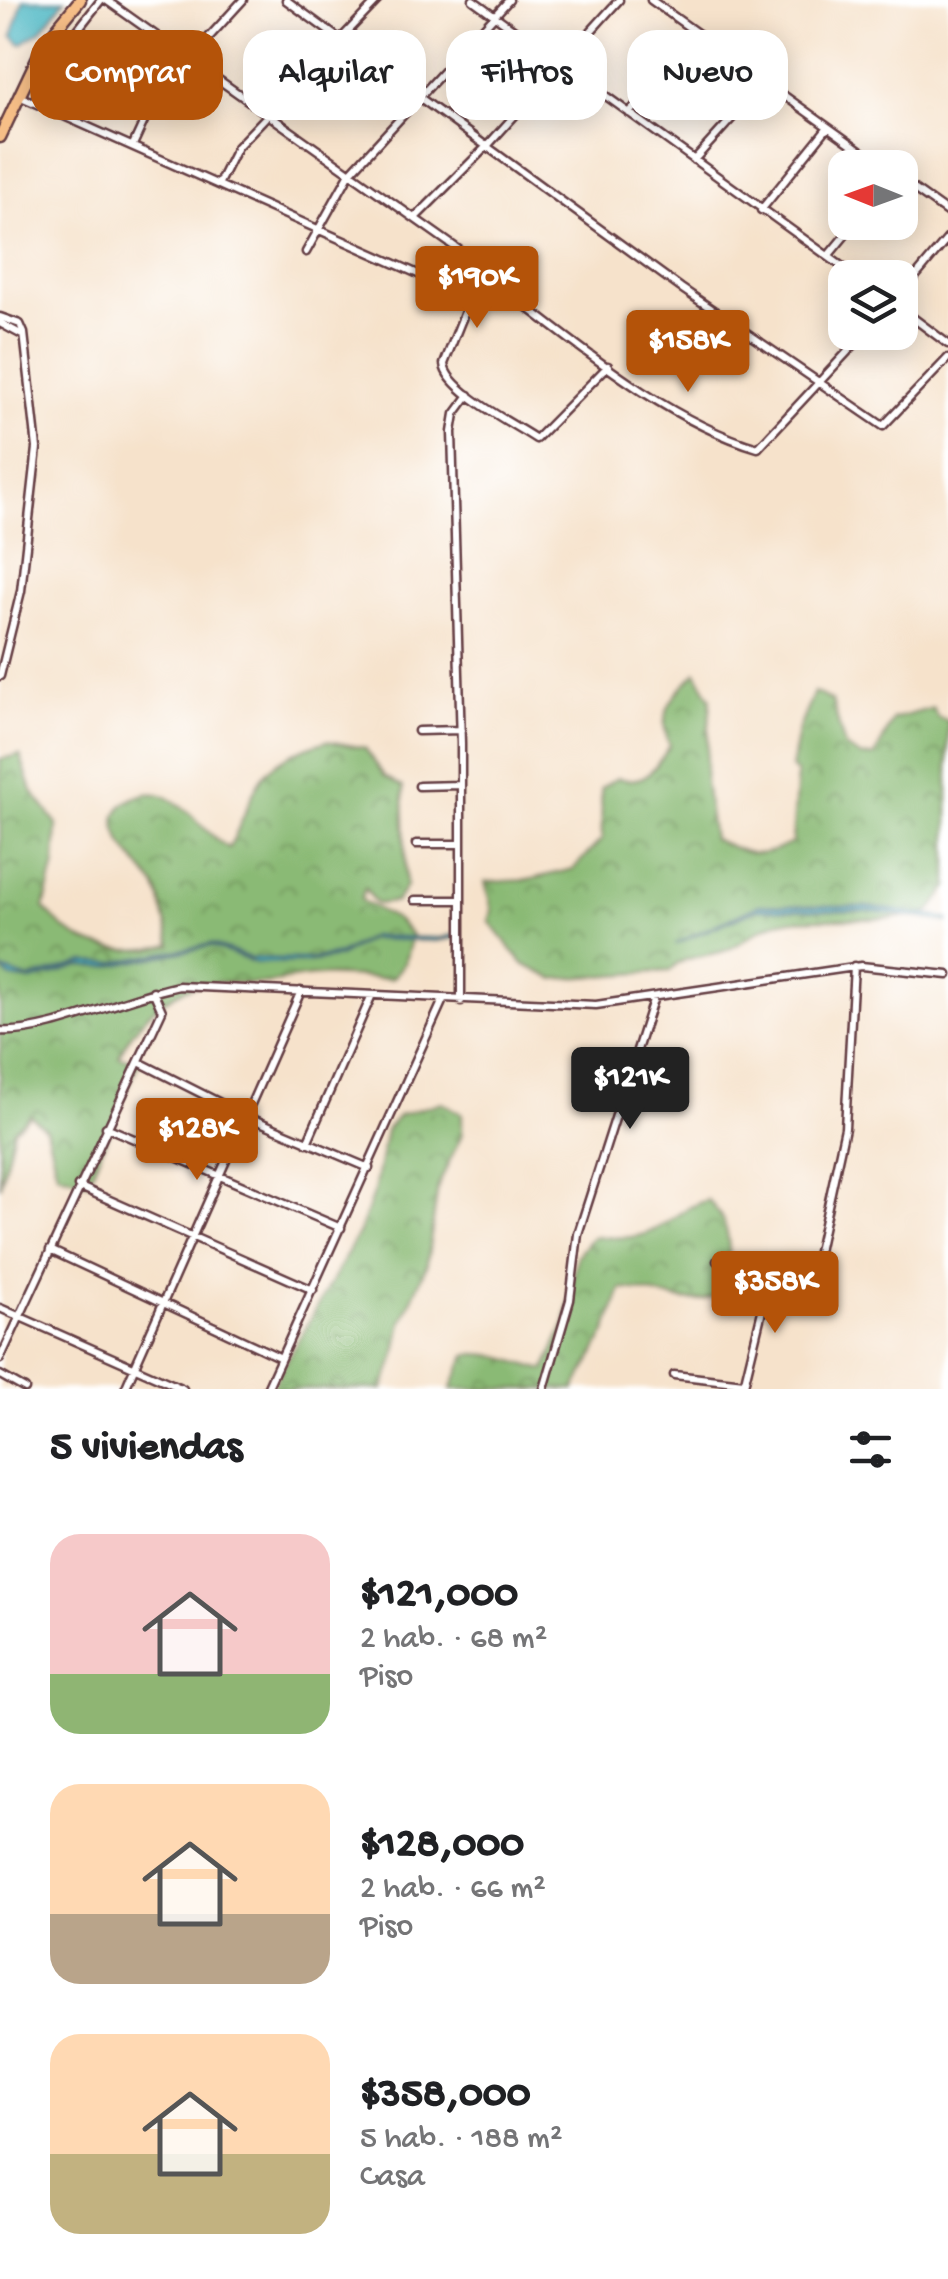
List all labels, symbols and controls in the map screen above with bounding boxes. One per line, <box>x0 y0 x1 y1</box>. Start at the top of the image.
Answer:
chip: Comprar <box>30 30 223 120</box>
chip: Alquilar <box>243 30 426 120</box>
chip: Filtros <box>446 30 607 120</box>
chip: Nuevo <box>627 30 788 120</box>
north arrow <box>828 150 918 240</box>
map controls <box>828 150 918 350</box>
pin: $190K <box>407 246 547 331</box>
text: $190K <box>437 259 517 297</box>
button: layers <box>828 260 918 350</box>
pin: $158K <box>618 310 758 395</box>
text: $158K <box>648 323 728 361</box>
pin: $121K <box>560 1047 700 1132</box>
text: $121K <box>593 1060 667 1098</box>
pin: $128K <box>127 1098 267 1183</box>
text: $128K <box>158 1111 236 1149</box>
pin: $358K <box>705 1251 845 1336</box>
text: $358K <box>734 1264 816 1302</box>
icon: filters <box>843 1422 898 1477</box>
text: 5 viviendas <box>50 1425 242 1474</box>
text: $121,000 <box>360 1572 518 1621</box>
icon: home <box>130 1574 250 1694</box>
text: 2 hab. · 68 m² <box>360 1621 547 1659</box>
text: Piso <box>360 1659 413 1697</box>
text: $128,000 <box>360 1822 524 1871</box>
icon: home <box>130 1824 250 1944</box>
text: 2 hab. · 66 m² <box>360 1871 546 1909</box>
text: Piso <box>360 1909 413 1947</box>
text: $358,000 <box>360 2072 531 2121</box>
icon: home <box>130 2074 250 2194</box>
text: 5 hab. · 188 m² <box>360 2121 562 2159</box>
text: Casa <box>360 2159 425 2197</box>

